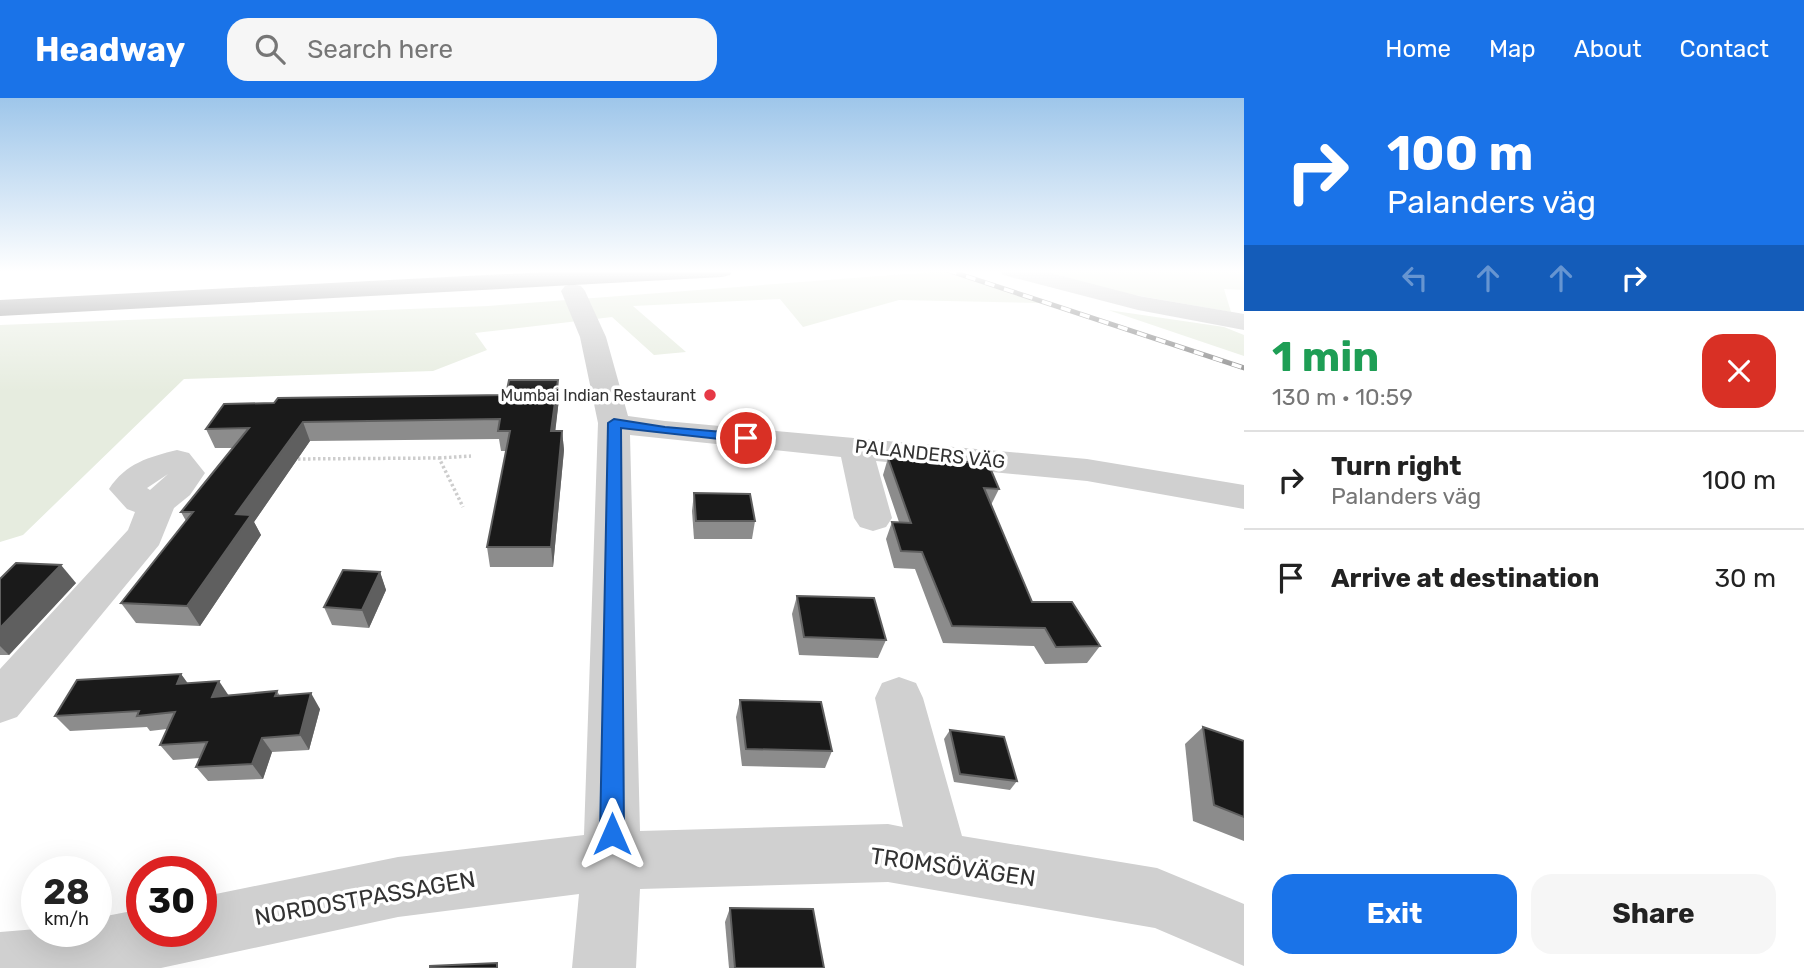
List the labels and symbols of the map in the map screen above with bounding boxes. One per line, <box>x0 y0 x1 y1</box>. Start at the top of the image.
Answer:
place label: Mumbai Indian Restaurant <box>501 386 696 405</box>
marker: Mumbai Indian Restaurant <box>702 387 718 403</box>
pin <box>716 408 776 468</box>
street label: PALANDERS VÄG <box>854 435 1006 473</box>
position arrow <box>575 797 649 871</box>
street label: TROMSÖVÄGEN <box>869 842 1037 892</box>
speed limit sign: 30 <box>126 856 217 947</box>
street label: NORDOSTPASSAGEN <box>252 865 478 931</box>

